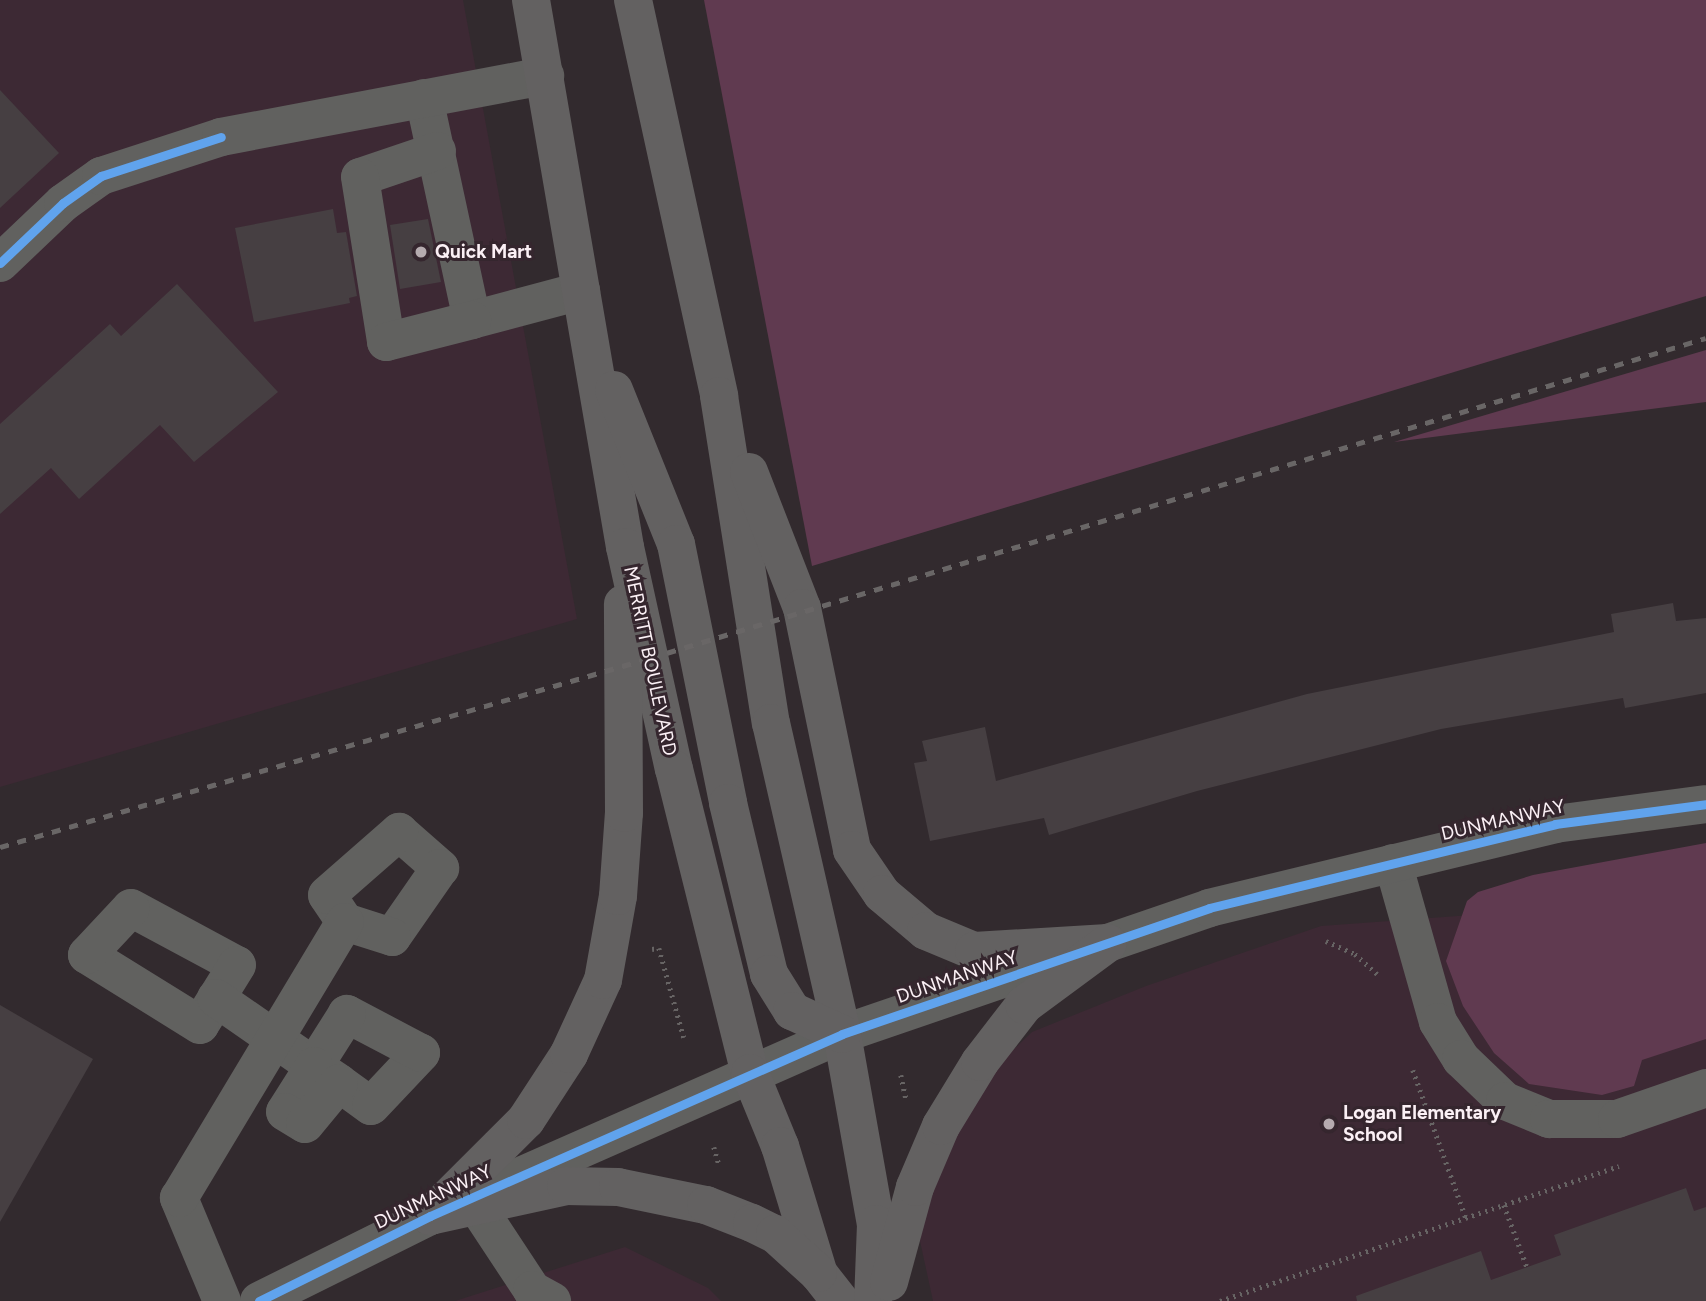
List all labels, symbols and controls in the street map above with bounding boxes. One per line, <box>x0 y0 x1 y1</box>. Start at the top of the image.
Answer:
place label: Quick Mart <box>435 241 532 263</box>
marker: Quick Mart <box>413 244 429 260</box>
street label: MERRITT BOULEVARD <box>619 564 681 758</box>
street label: DUNMANWAY <box>1439 795 1567 845</box>
street label: DUNMANWAY <box>893 946 1021 1008</box>
place label: Logan Elementary School <box>1343 1102 1501 1146</box>
marker: Logan Elementary School <box>1321 1116 1337 1132</box>
street label: DUNMANWAY <box>371 1160 495 1234</box>

